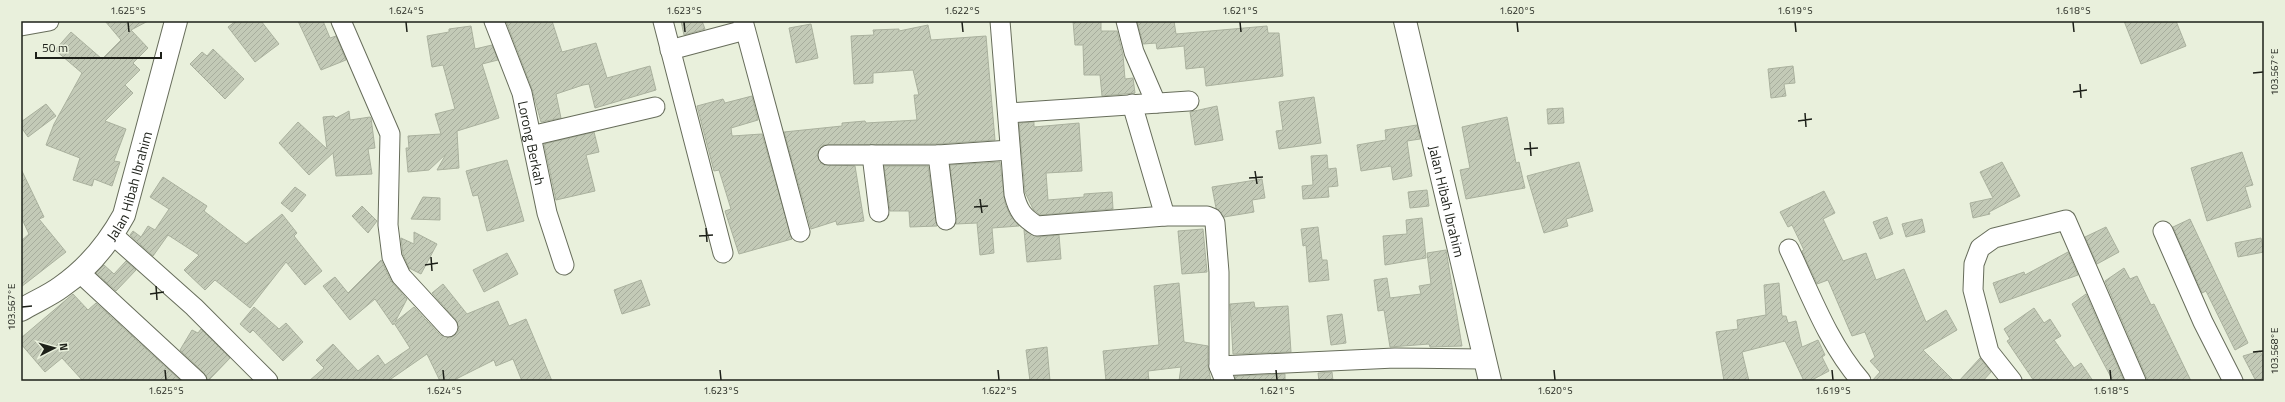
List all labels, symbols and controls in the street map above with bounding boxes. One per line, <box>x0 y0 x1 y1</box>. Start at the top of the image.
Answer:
text: 1.625°S <box>110 3 146 18</box>
text: 1.624°S <box>388 3 424 18</box>
text: 1.623°S <box>666 3 702 18</box>
text: 1.622°S <box>944 3 980 18</box>
text: 1.621°S <box>1222 3 1258 18</box>
text: 1.620°S <box>1499 3 1535 18</box>
text: 1.619°S <box>1777 3 1813 18</box>
text: 1.618°S <box>2055 3 2091 18</box>
scale bar <box>36 34 161 60</box>
text: 50 m <box>42 38 68 57</box>
text: 103.567°E <box>2267 48 2282 95</box>
street label: Lorong Berkah <box>513 99 551 187</box>
street label: Jalan Hibah Ibrahim <box>101 129 157 245</box>
street label: Jalan Hibah Ibrahim <box>1424 143 1471 259</box>
text: 103.567°E <box>4 283 19 330</box>
text: 103.568°E <box>2267 327 2282 374</box>
north arrow <box>34 328 74 368</box>
text: N <box>56 342 72 352</box>
text: 1.625°S <box>148 383 184 398</box>
text: 1.624°S <box>426 383 462 398</box>
text: 1.623°S <box>703 383 739 398</box>
text: 1.622°S <box>981 383 1017 398</box>
text: 1.621°S <box>1259 383 1295 398</box>
text: 1.620°S <box>1537 383 1573 398</box>
text: 1.619°S <box>1815 383 1851 398</box>
text: 1.618°S <box>2093 383 2129 398</box>

